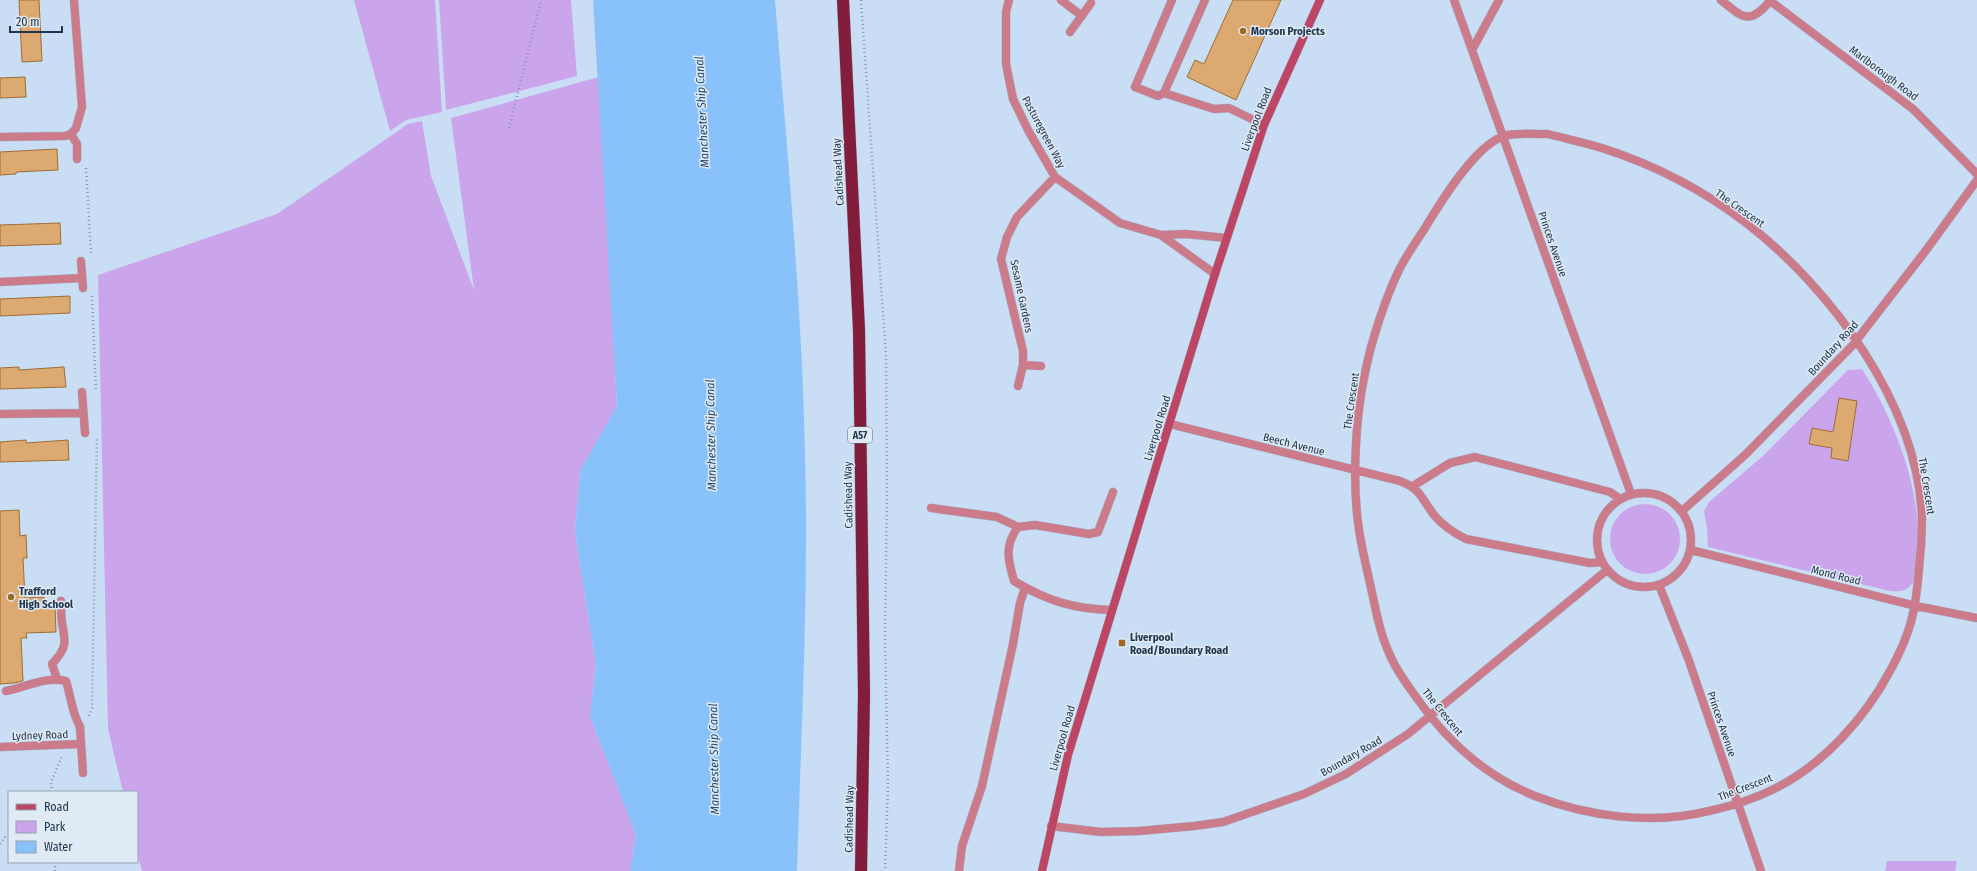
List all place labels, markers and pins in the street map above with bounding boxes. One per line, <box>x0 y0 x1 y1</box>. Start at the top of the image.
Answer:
place label: Morson Projects <box>1251 25 1325 38</box>
marker: Morson Projects <box>1238 26 1248 36</box>
place label: Trafford High School <box>19 585 74 611</box>
marker: Trafford High School <box>6 592 16 602</box>
place label: Liverpool Road/Boundary Road <box>1130 631 1228 657</box>
marker: Liverpool Road/Boundary Road <box>1117 638 1127 648</box>

